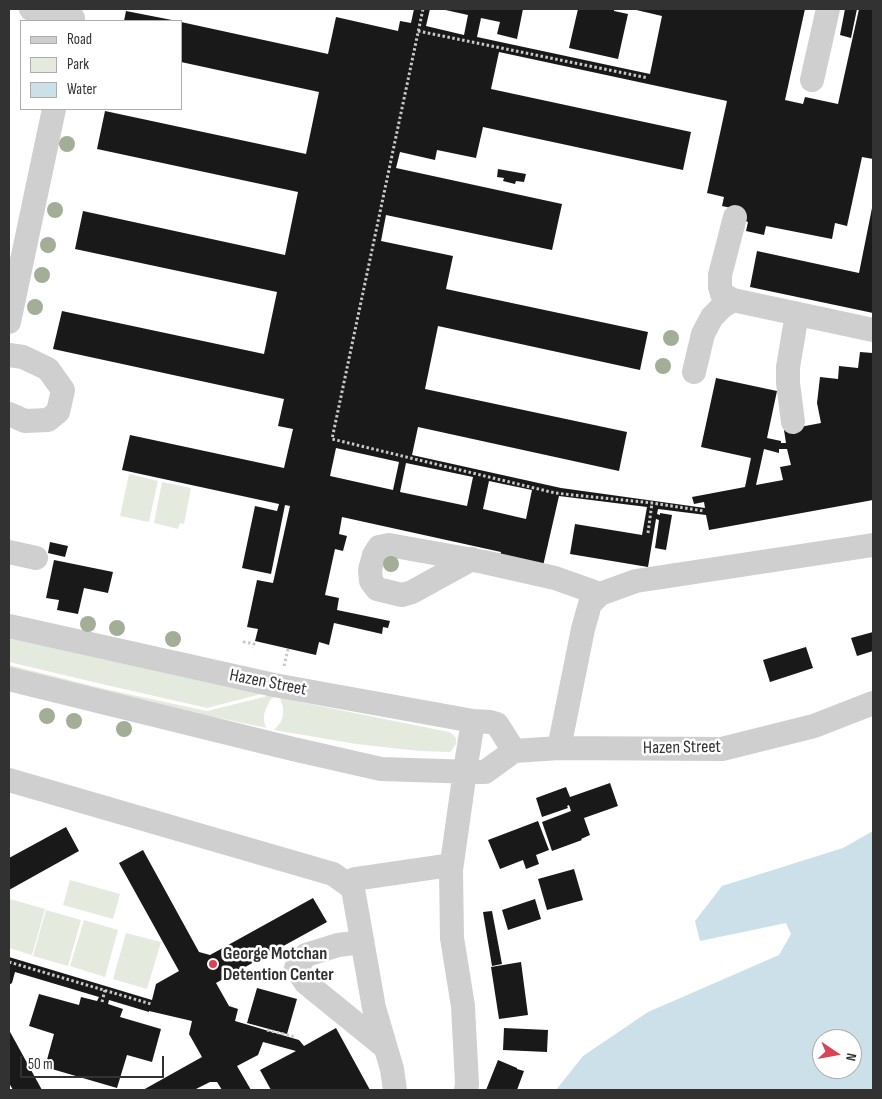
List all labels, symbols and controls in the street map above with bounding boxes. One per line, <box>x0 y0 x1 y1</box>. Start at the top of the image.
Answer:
legend <box>20 20 182 110</box>
text: Road <box>67 30 92 49</box>
text: Park <box>67 55 89 74</box>
text: Water <box>67 80 97 99</box>
street label: Hazen Street <box>228 665 308 701</box>
street label: Hazen Street <box>643 737 721 759</box>
place label: George Motchan Detention Center <box>223 943 334 986</box>
marker: George Motchan Detention Center <box>207 958 219 970</box>
north arrow <box>812 1029 862 1079</box>
scale bar <box>22 1046 166 1078</box>
text: N <box>842 1052 860 1062</box>
text: 50 m <box>28 1055 53 1074</box>

